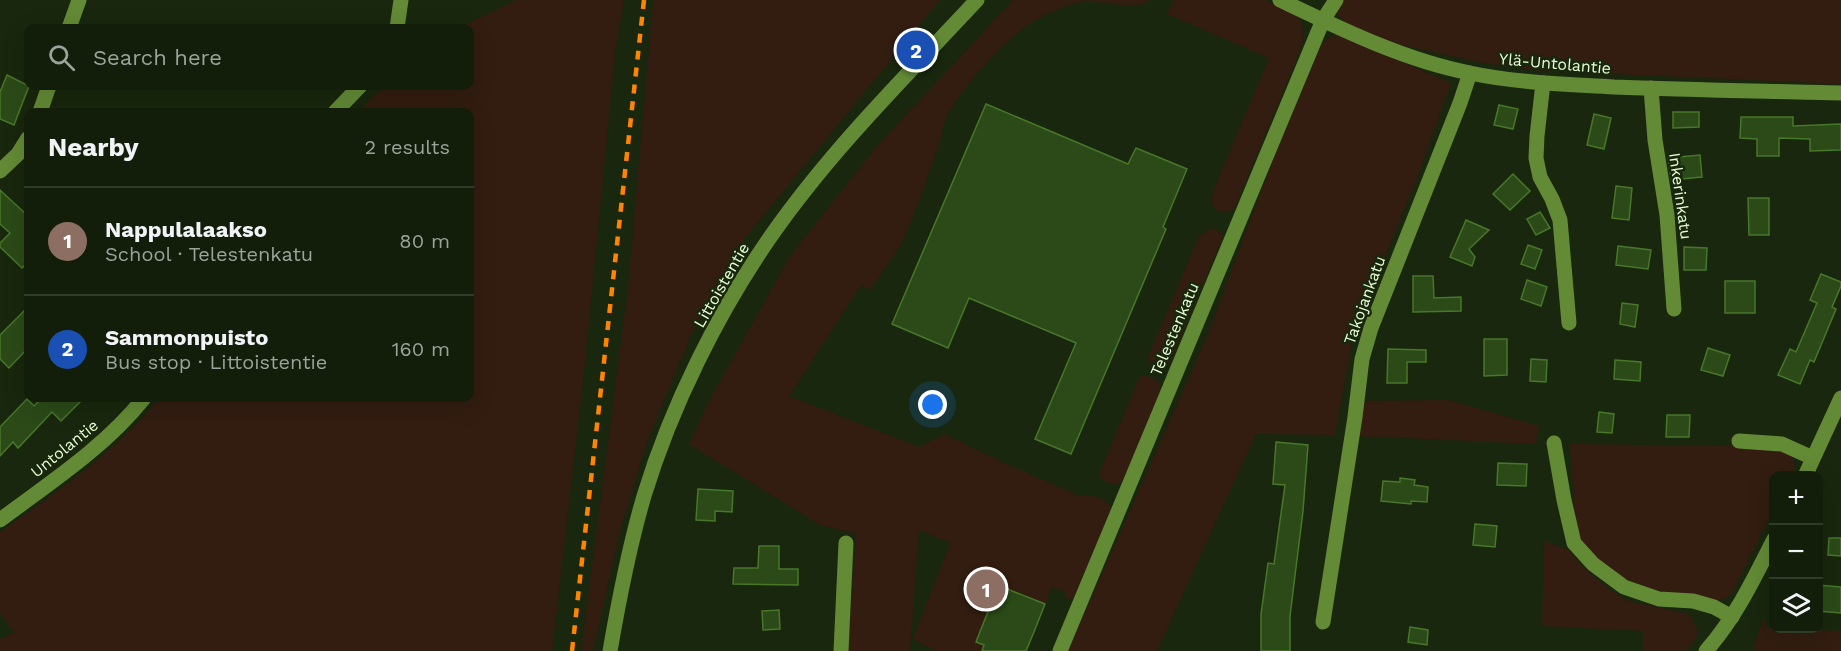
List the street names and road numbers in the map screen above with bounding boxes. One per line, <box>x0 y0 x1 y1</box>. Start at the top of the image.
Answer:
street label: Ylä-Untolantie <box>1498 49 1612 78</box>
street label: Inkerinkatu <box>1665 151 1696 241</box>
street label: Littoistentie <box>690 240 753 331</box>
street label: Takojankatu <box>1340 253 1389 347</box>
street label: Telestenkatu <box>1146 280 1203 379</box>
street label: Untolantie <box>27 415 102 481</box>

